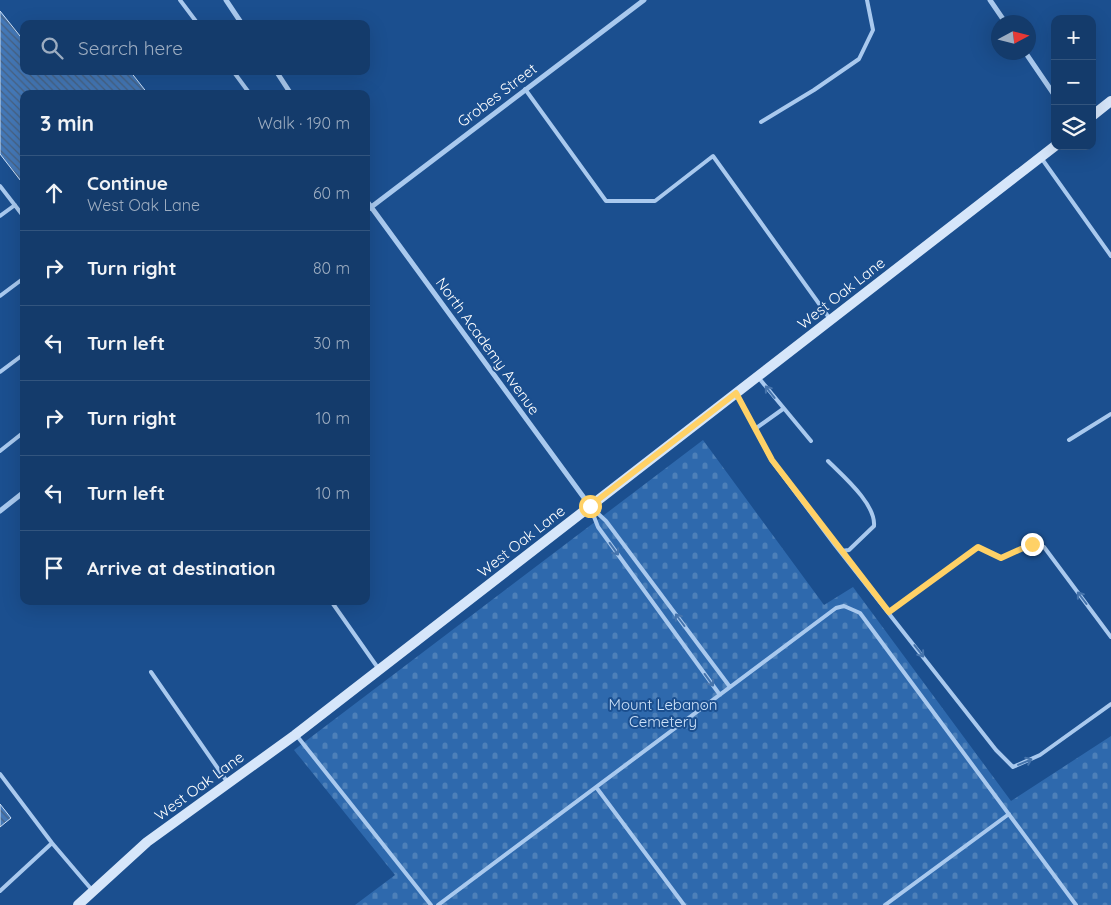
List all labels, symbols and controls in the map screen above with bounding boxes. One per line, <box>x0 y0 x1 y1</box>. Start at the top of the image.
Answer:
north arrow <box>991 15 1036 60</box>
map controls <box>1051 15 1096 150</box>
button: + <box>1051 15 1096 60</box>
search box <box>20 20 370 75</box>
icon: search <box>38 34 66 62</box>
text: Search here <box>78 36 183 60</box>
street label: Grobes Street <box>453 59 541 131</box>
button: − <box>1051 60 1096 105</box>
button: layers <box>1051 105 1096 150</box>
text: 3 min <box>40 110 94 136</box>
text: Walk · 190 m <box>258 113 350 133</box>
text: Continue <box>87 171 168 195</box>
icon: ahead <box>40 179 68 207</box>
text: 60 m <box>313 183 350 203</box>
text: West Oak Lane <box>87 195 200 215</box>
street label: West Oak Lane <box>793 253 889 333</box>
icon: right <box>40 254 68 282</box>
text: Turn right <box>87 256 176 280</box>
text: 80 m <box>313 258 350 278</box>
street label: North Academy Avenue <box>432 274 544 418</box>
icon: left <box>40 329 68 357</box>
text: Turn left <box>87 331 165 355</box>
text: 30 m <box>313 333 350 353</box>
one-way arrow <box>765 386 776 399</box>
icon: right <box>40 404 68 432</box>
text: Turn right <box>87 406 176 430</box>
text: 10 m <box>316 408 350 428</box>
icon: left <box>40 479 68 507</box>
text: Turn left <box>87 481 165 505</box>
text: 10 m <box>316 483 350 503</box>
route start <box>579 495 602 518</box>
street label: West Oak Lane <box>473 501 569 581</box>
route end <box>1021 533 1044 556</box>
one-way arrow <box>608 542 619 555</box>
icon: arrive <box>40 554 68 582</box>
text: Arrive at destination <box>87 556 276 580</box>
one-way arrow <box>1077 591 1087 605</box>
one-way arrow <box>675 613 685 627</box>
one-way arrow <box>913 644 924 657</box>
one-way arrow <box>704 673 714 687</box>
park label: Mount Lebanon Cemetery <box>609 695 717 731</box>
street label: West Oak Lane <box>151 747 247 825</box>
one-way arrow <box>1017 756 1032 766</box>

